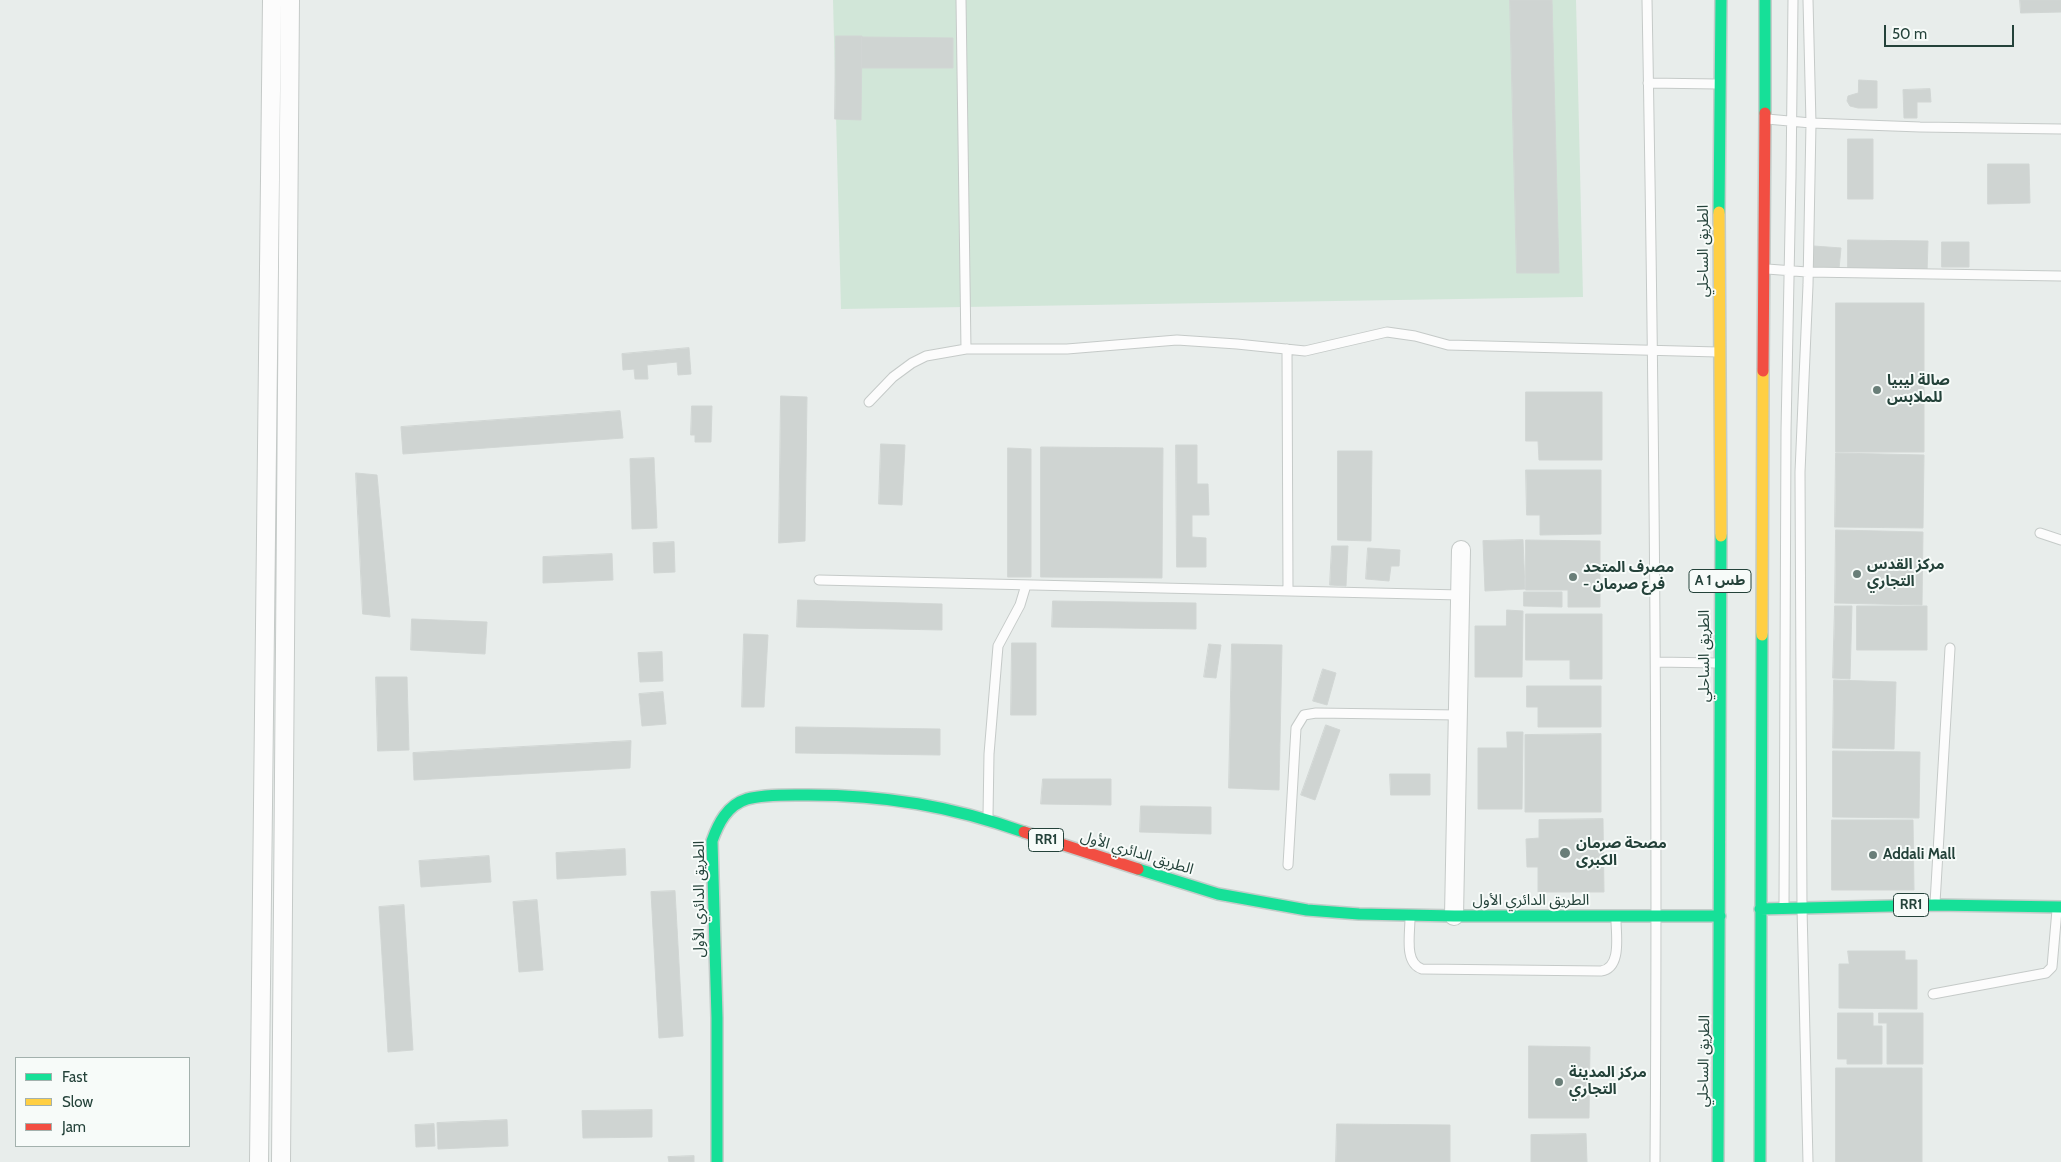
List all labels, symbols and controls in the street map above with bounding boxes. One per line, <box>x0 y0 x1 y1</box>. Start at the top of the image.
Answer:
scale bar <box>1886 15 2016 47</box>
text: 50 m <box>1892 25 1927 43</box>
street label: الطريق الساحلي <box>1695 205 1713 297</box>
place label: صالة ليبيا للملابس <box>1887 372 1950 407</box>
marker: صالة ليبيا للملابس <box>1871 384 1883 396</box>
place label: مركز القدس التجاري <box>1867 556 1944 591</box>
place label: مصرف المتحد - فرع صرمان <box>1583 559 1674 594</box>
marker: مركز القدس التجاري <box>1851 568 1863 580</box>
road number: A 1 طس <box>1689 570 1751 592</box>
marker: مصرف المتحد - فرع صرمان <box>1567 571 1579 583</box>
street label: الطريق الساحلي <box>1696 610 1714 702</box>
street label: الطريق الدائري الأول <box>1079 827 1195 879</box>
road number: RR1 <box>1028 828 1064 852</box>
place label: مصحة صرمان الكبرى <box>1576 835 1667 870</box>
street label: الطريق الدائري الأول <box>691 841 709 957</box>
marker: مصحة صرمان الكبرى <box>1558 846 1572 860</box>
place label: Addali Mall <box>1883 846 1955 864</box>
marker: Addali Mall <box>1867 849 1879 861</box>
street label: الطريق الدائري الأول <box>1473 892 1589 910</box>
road number: RR1 <box>1894 894 1928 916</box>
street label: الطريق الساحلي <box>1694 1015 1714 1107</box>
legend <box>15 1057 190 1147</box>
place label: مركز المدينة التجاري <box>1569 1064 1647 1099</box>
text: Fast <box>62 1068 87 1086</box>
marker: مركز المدينة التجاري <box>1553 1076 1565 1088</box>
text: Slow <box>62 1093 93 1111</box>
text: Jam <box>62 1118 86 1136</box>

